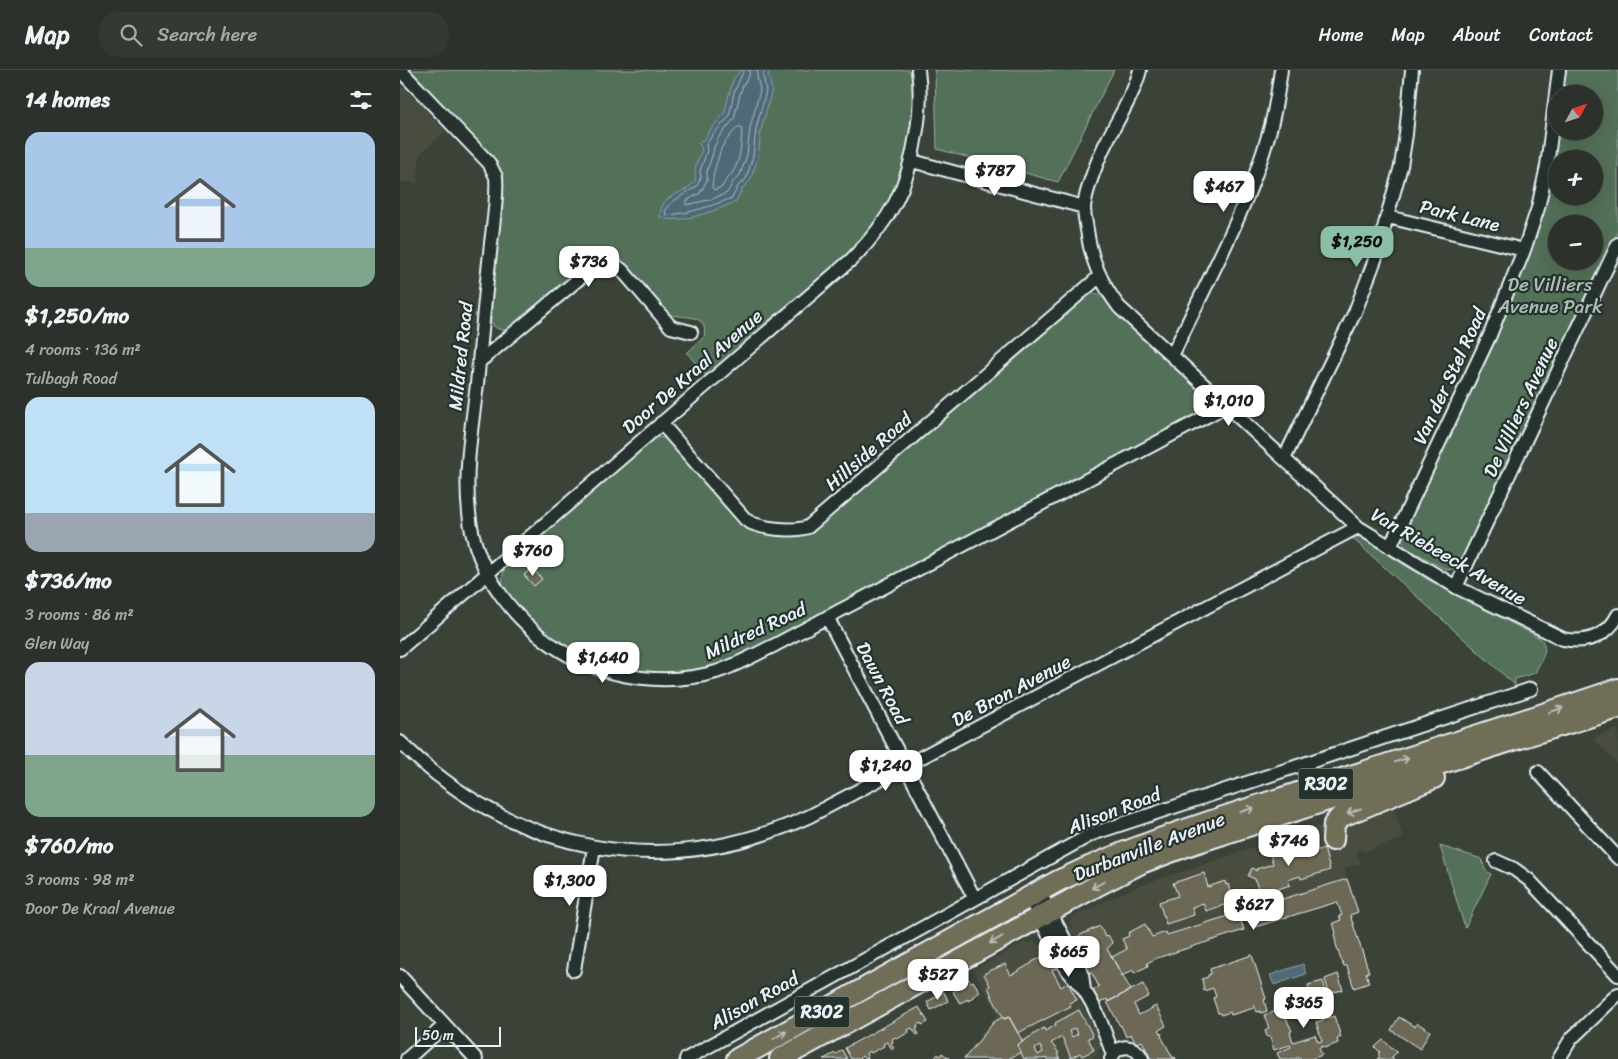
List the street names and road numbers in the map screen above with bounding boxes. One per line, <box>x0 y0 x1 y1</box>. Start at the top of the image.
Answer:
street label: Park Lane <box>1416 190 1504 241</box>
street label: Mildred Road <box>438 299 483 412</box>
street label: Door De Kraal Avenue <box>614 300 771 442</box>
street label: Van der Stel Road <box>1403 301 1496 450</box>
street label: De Villiers Avenue <box>1474 331 1567 483</box>
street label: Hillside Road <box>817 403 920 499</box>
street label: Van Riebeeck Avenue <box>1364 498 1533 615</box>
street label: Mildred Road <box>699 592 813 668</box>
street label: Dawn Road <box>847 636 919 732</box>
street label: De Bron Avenue <box>945 645 1077 736</box>
road number: R302 <box>1298 769 1354 800</box>
street label: Alison Road <box>1062 777 1167 844</box>
street label: Durbanville Avenue <box>1068 802 1230 891</box>
street label: Alison Road <box>703 961 807 1039</box>
road number: R302 <box>794 996 850 1028</box>

